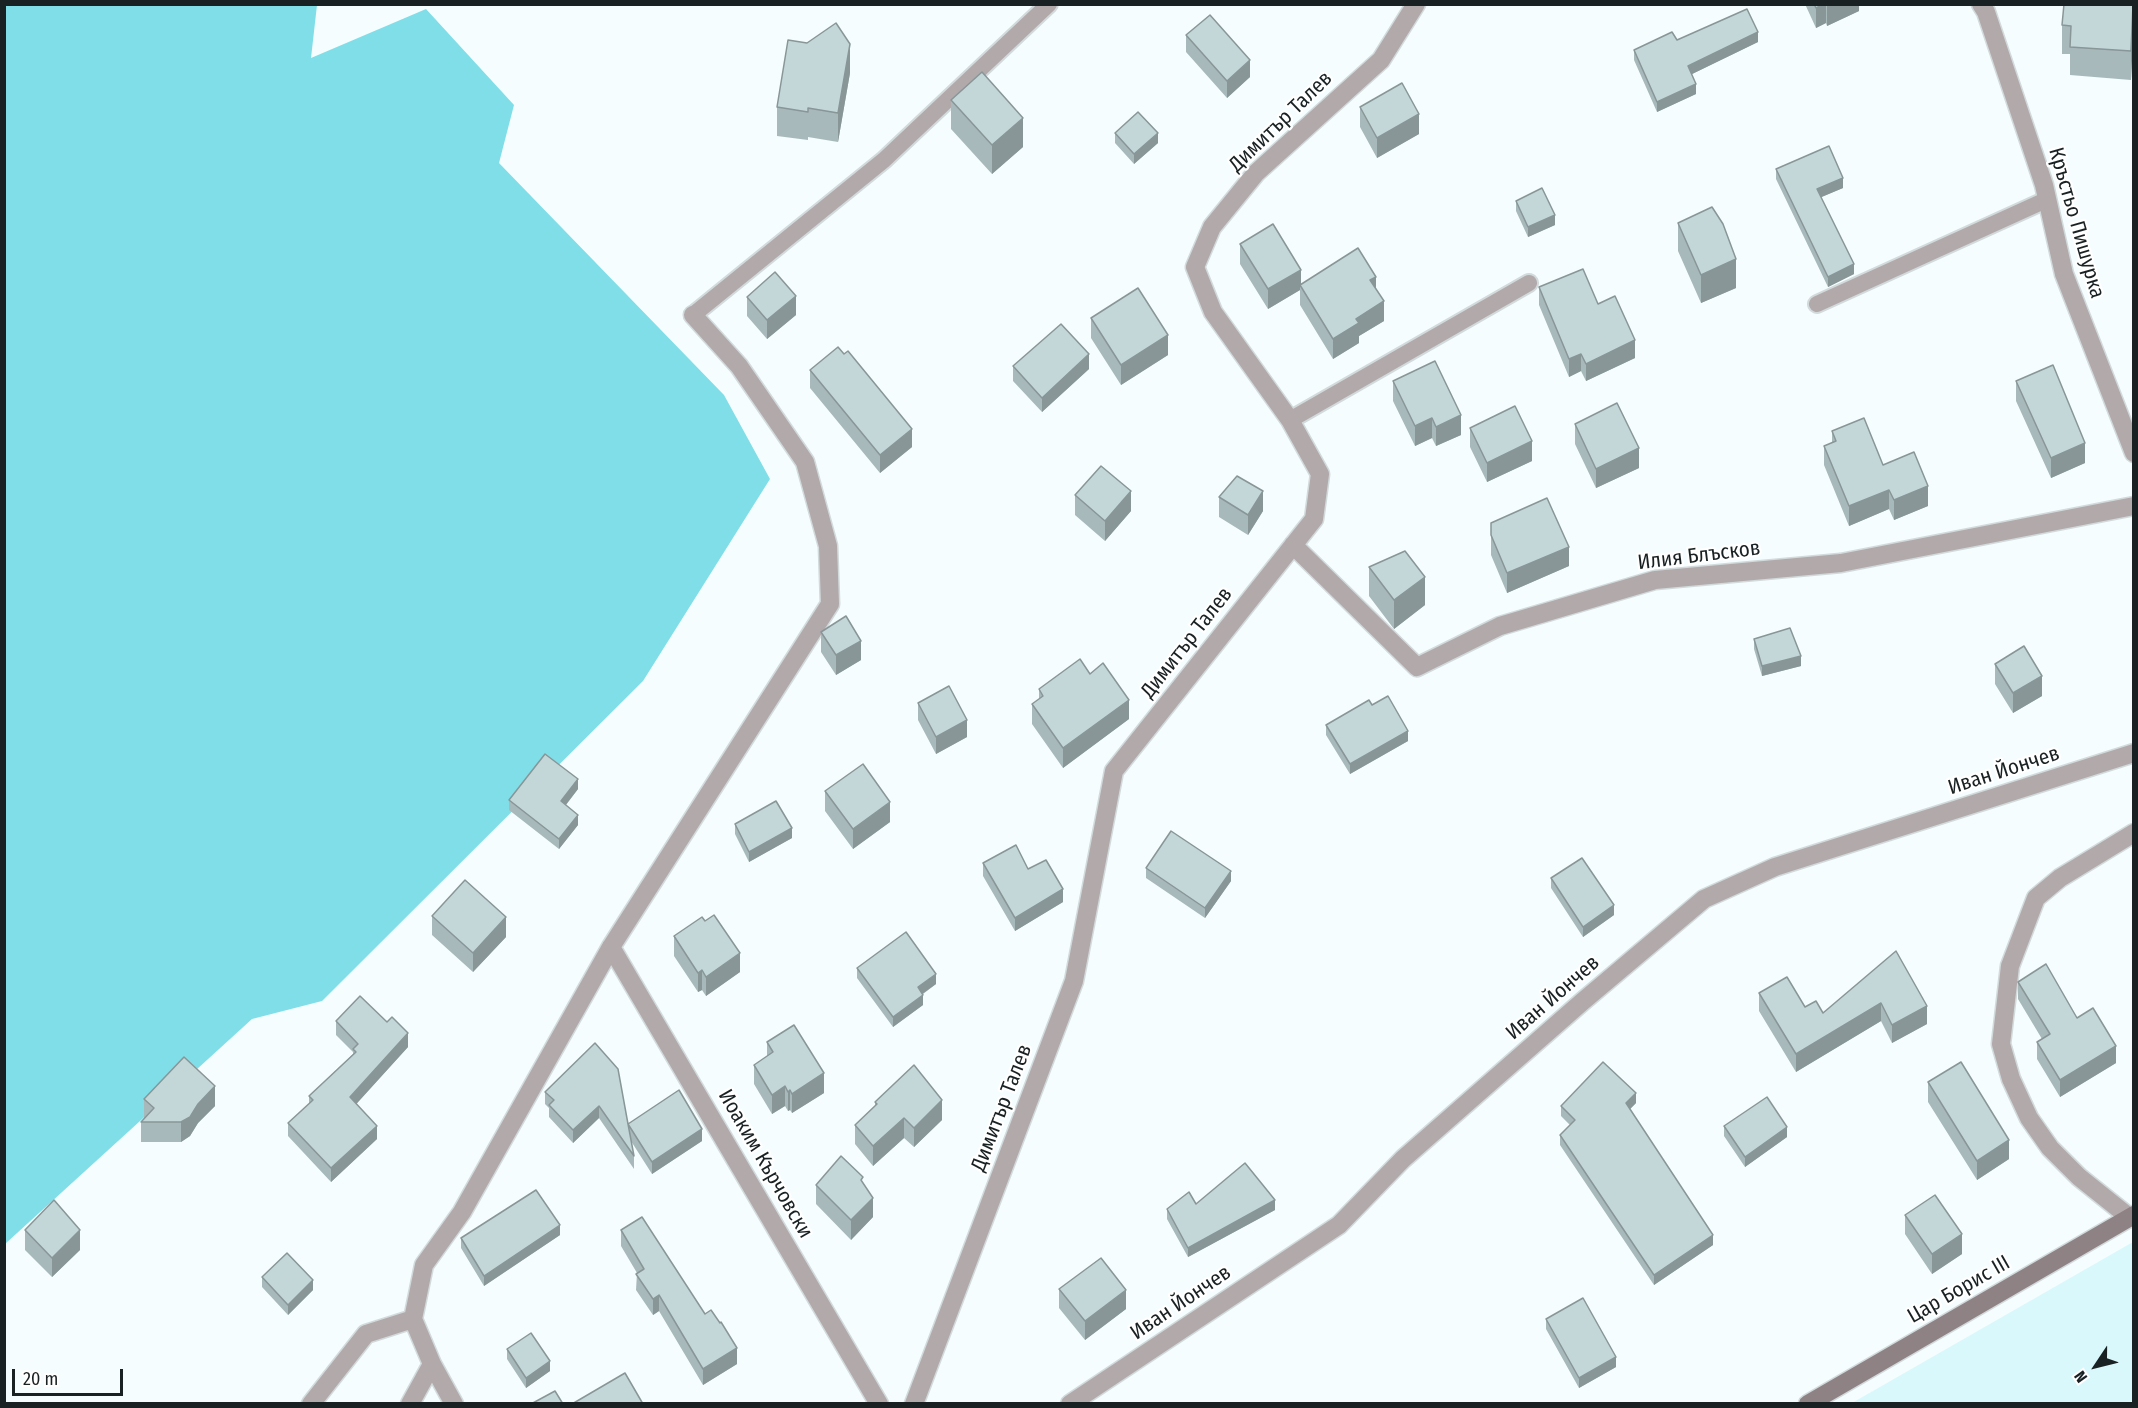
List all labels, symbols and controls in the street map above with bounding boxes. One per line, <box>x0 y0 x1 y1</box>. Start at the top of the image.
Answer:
street label: Димитър Талев <box>1224 66 1338 178</box>
street label: Кръстьо Пишурка <box>2042 145 2110 301</box>
street label: Илия Блъсков <box>1636 536 1762 576</box>
street label: Димитър Талев <box>1136 582 1238 704</box>
street label: Иван Йончев <box>1945 741 2063 801</box>
street label: Иван Йончев <box>1501 950 1605 1046</box>
street label: Димитър Талев <box>966 1041 1038 1175</box>
street label: Иоаким Кърчовски <box>712 1085 818 1243</box>
street label: Цар Борис III <box>1903 1251 2015 1329</box>
street label: Иван Йончев <box>1126 1260 1236 1346</box>
north arrow <box>2066 1336 2126 1396</box>
scale bar <box>15 1357 126 1395</box>
text: N <box>2070 1367 2091 1386</box>
text: 20 m <box>23 1368 58 1390</box>

